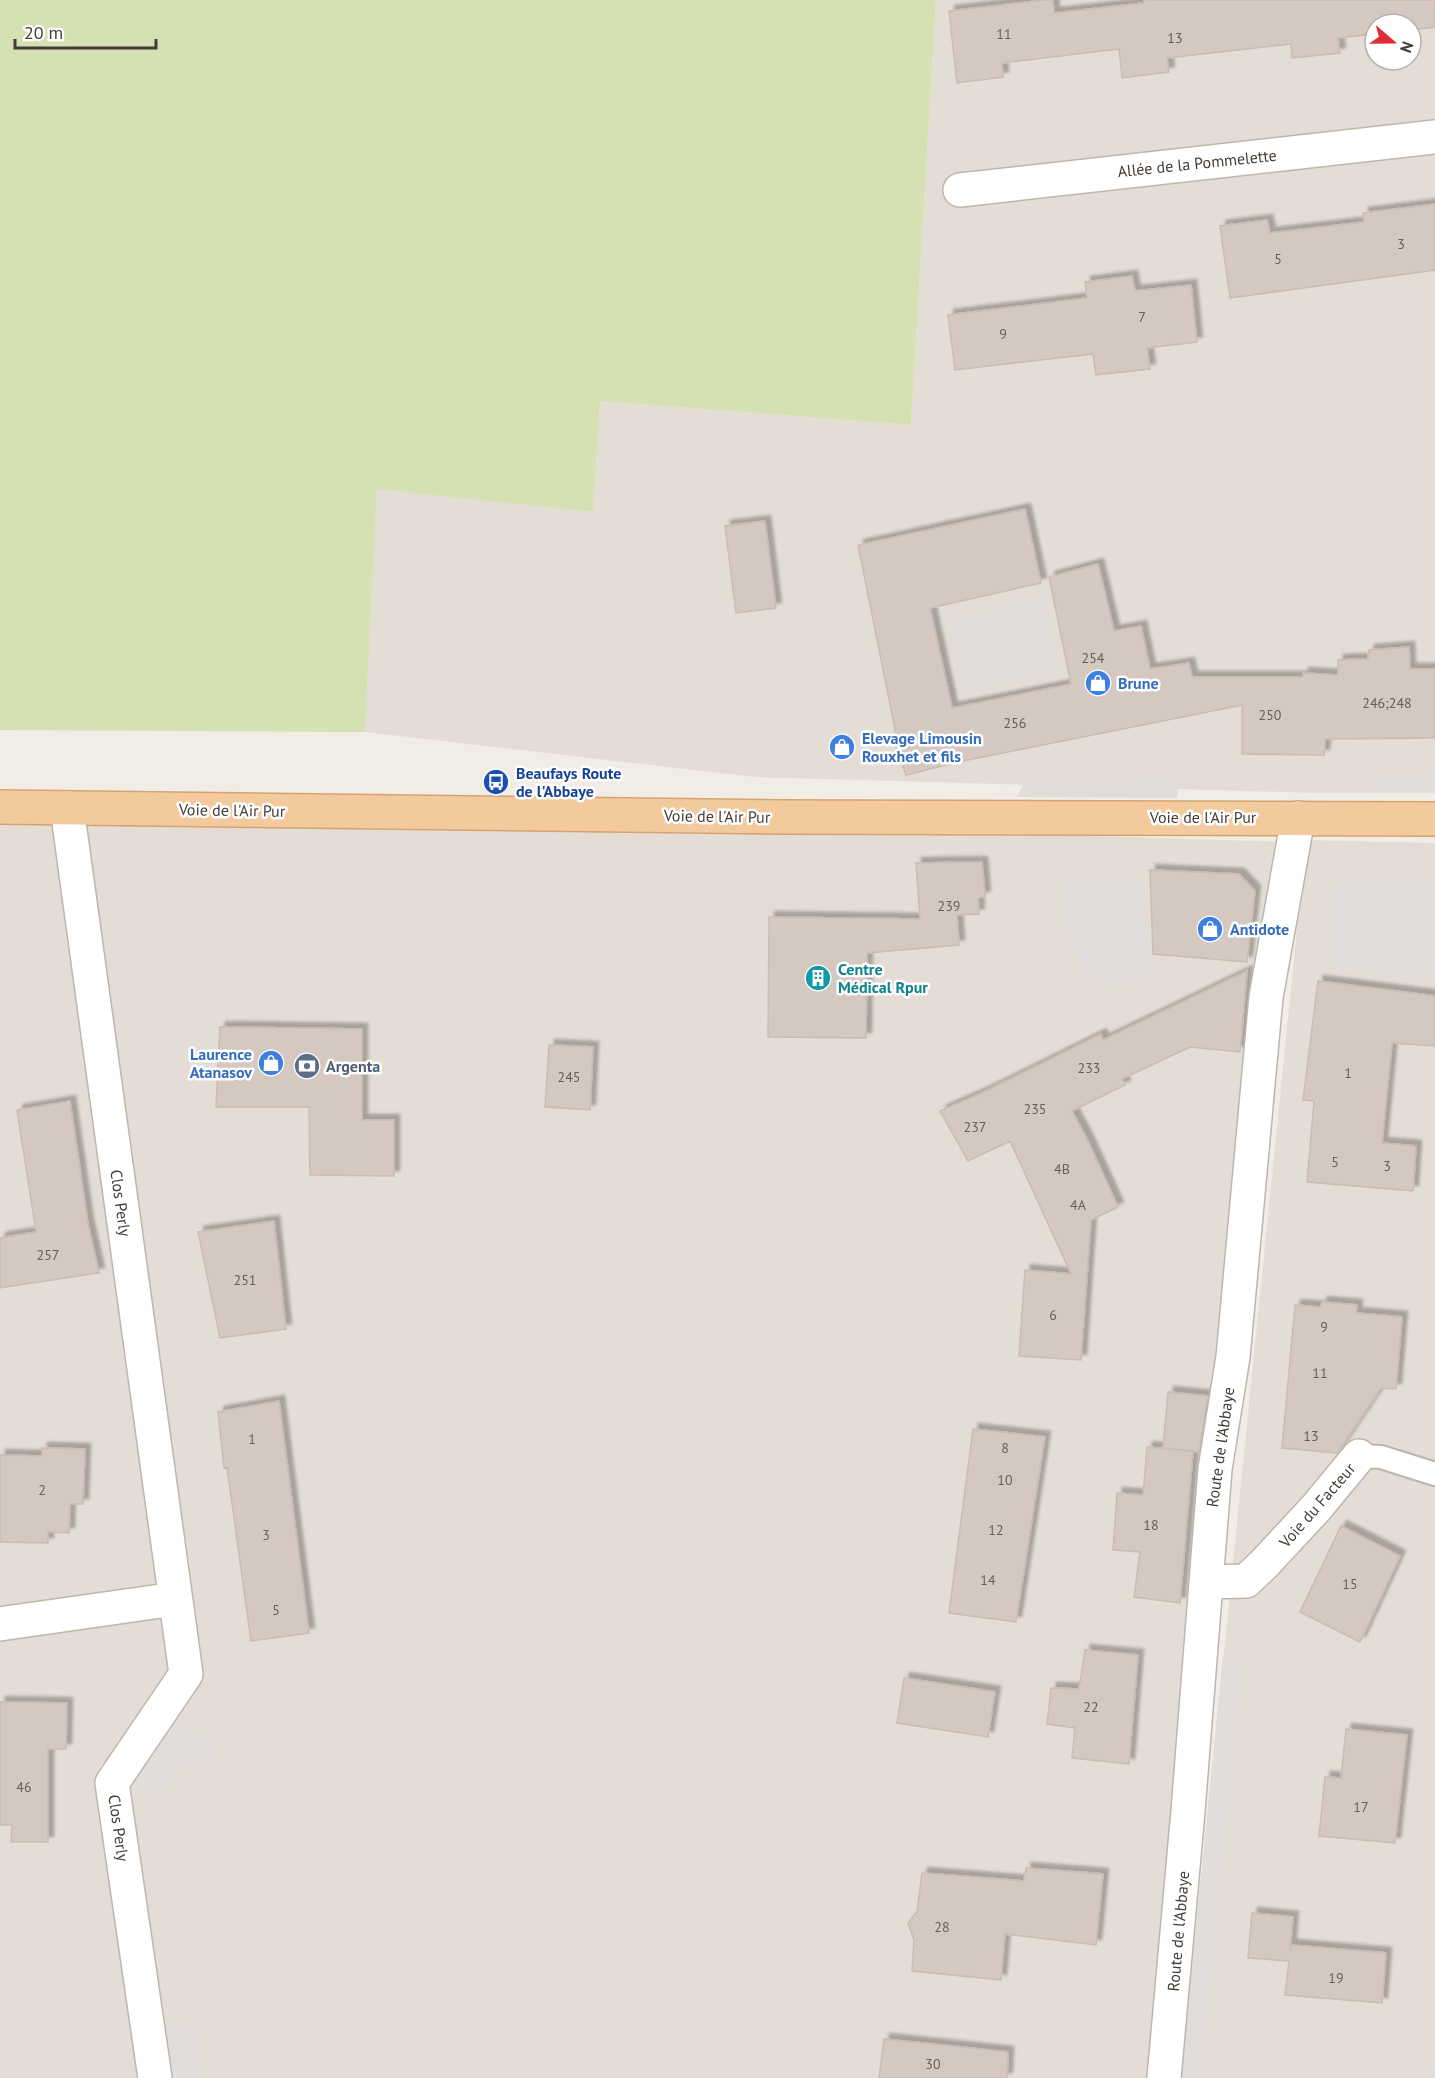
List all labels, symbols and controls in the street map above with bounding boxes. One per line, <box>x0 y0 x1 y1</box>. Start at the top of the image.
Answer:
scale bar <box>15 12 156 50</box>
north arrow <box>1363 12 1423 72</box>
text: 20 m <box>24 21 63 44</box>
house number: 11 <box>996 25 1012 43</box>
house number: 13 <box>1167 29 1183 47</box>
text: N <box>1396 39 1418 55</box>
street label: Allée de la Pommelette <box>1117 145 1277 181</box>
house number: 3 <box>1397 235 1405 253</box>
house number: 5 <box>1274 250 1282 268</box>
house number: 7 <box>1138 308 1146 326</box>
house number: 9 <box>999 325 1007 343</box>
house number: 254 <box>1082 649 1105 667</box>
shop icon: Brune <box>1083 668 1113 698</box>
place label: Brune <box>1118 673 1159 693</box>
house number: 246;248 <box>1362 694 1412 712</box>
house number: 250 <box>1259 706 1282 724</box>
house number: 256 <box>1004 714 1026 732</box>
place label: Elevage Limousin Rouxhet et fils <box>862 728 982 766</box>
shop icon: Elevage Limousin Rouxhet et fils <box>827 732 857 762</box>
place label: Beaufays Route de l'Abbaye <box>516 763 621 801</box>
bus stop icon: Beaufays Route de l'Abbaye <box>481 767 511 797</box>
street label: Voie de l'Air Pur <box>178 799 286 821</box>
street label: Voie de l'Air Pur <box>663 805 771 827</box>
street label: Voie de l'Air Pur <box>1149 807 1257 827</box>
house number: 239 <box>938 897 960 915</box>
shop icon: Antidote <box>1195 914 1225 944</box>
place label: Antidote <box>1230 919 1289 939</box>
place label: Centre Médical Rpur <box>838 959 928 997</box>
building icon: Centre Médical Rpur <box>803 963 833 993</box>
place label: Laurence Atanasov <box>190 1044 252 1082</box>
shop icon: Laurence Atanasov <box>256 1048 286 1078</box>
bank icon: Argenta <box>292 1051 322 1081</box>
place label: Argenta <box>326 1056 380 1076</box>
house number: 233 <box>1078 1059 1100 1077</box>
house number: 1 <box>1344 1064 1352 1082</box>
house number: 245 <box>558 1068 580 1086</box>
house number: 235 <box>1024 1100 1046 1118</box>
house number: 237 <box>964 1118 986 1136</box>
house number: 5 <box>1331 1153 1339 1171</box>
house number: 3 <box>1383 1157 1391 1175</box>
house number: 4B <box>1054 1160 1070 1178</box>
street label: Clos Perly <box>106 1168 136 1238</box>
house number: 4A <box>1070 1196 1087 1214</box>
house number: 257 <box>37 1246 59 1264</box>
house number: 251 <box>234 1271 256 1289</box>
house number: 6 <box>1049 1306 1057 1324</box>
house number: 9 <box>1320 1318 1328 1336</box>
house number: 11 <box>1312 1364 1328 1382</box>
street label: Route de l'Abbaye <box>1202 1386 1238 1508</box>
house number: 13 <box>1303 1427 1319 1445</box>
house number: 1 <box>248 1430 256 1448</box>
house number: 8 <box>1001 1439 1009 1457</box>
street label: Voie du Facteur <box>1274 1458 1360 1552</box>
house number: 10 <box>997 1471 1013 1489</box>
house number: 2 <box>38 1481 46 1499</box>
house number: 18 <box>1143 1516 1159 1534</box>
house number: 12 <box>988 1521 1004 1539</box>
house number: 3 <box>262 1526 270 1544</box>
house number: 14 <box>980 1571 996 1589</box>
house number: 15 <box>1342 1575 1358 1593</box>
house number: 5 <box>272 1601 280 1619</box>
house number: 22 <box>1083 1698 1099 1716</box>
house number: 46 <box>16 1778 32 1796</box>
street label: Clos Perly <box>104 1793 134 1863</box>
house number: 17 <box>1353 1798 1369 1816</box>
street label: Route de l'Abbaye <box>1163 1870 1193 1992</box>
house number: 28 <box>934 1918 950 1936</box>
house number: 19 <box>1328 1969 1344 1987</box>
house number: 30 <box>925 2055 941 2073</box>

